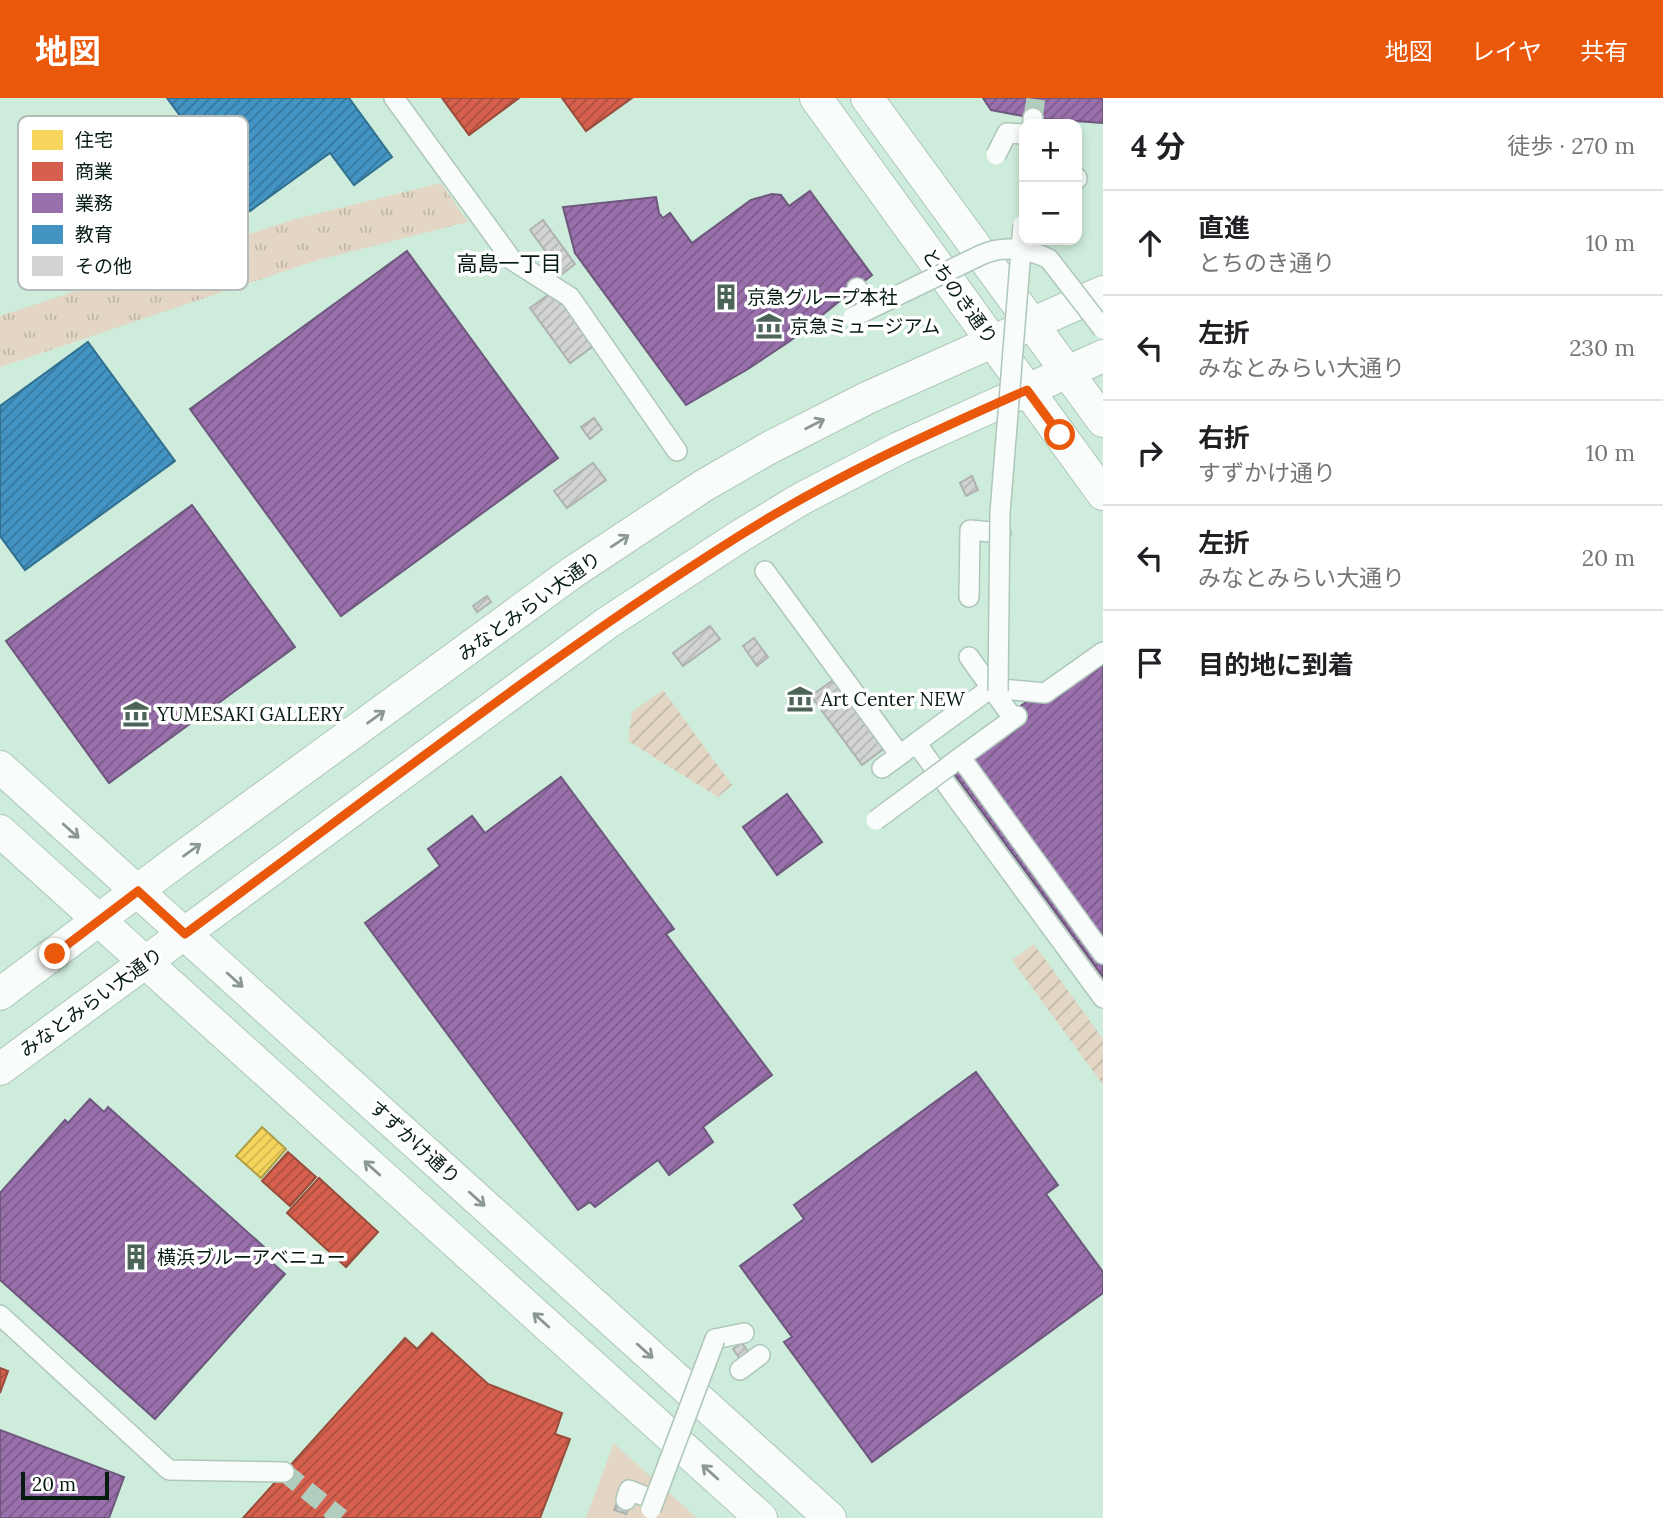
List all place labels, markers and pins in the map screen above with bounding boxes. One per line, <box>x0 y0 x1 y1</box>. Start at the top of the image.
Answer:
building icon: 京急グループ本社 <box>711 282 741 312</box>
place label: 京急グループ本社 <box>747 285 898 309</box>
museum icon: 京急ミュージアム <box>754 311 784 341</box>
place label: 京急ミュージアム <box>790 314 940 338</box>
museum icon: Art Center NEW <box>785 684 815 714</box>
place label: Art Center NEW <box>820 687 966 711</box>
museum icon: YUMESAKI GALLERY <box>121 699 151 729</box>
place label: YUMESAKI GALLERY <box>156 702 344 726</box>
building icon: 横浜ブルーアベニュー <box>121 1242 151 1272</box>
place label: 横浜ブルーアベニュー <box>157 1245 346 1269</box>

